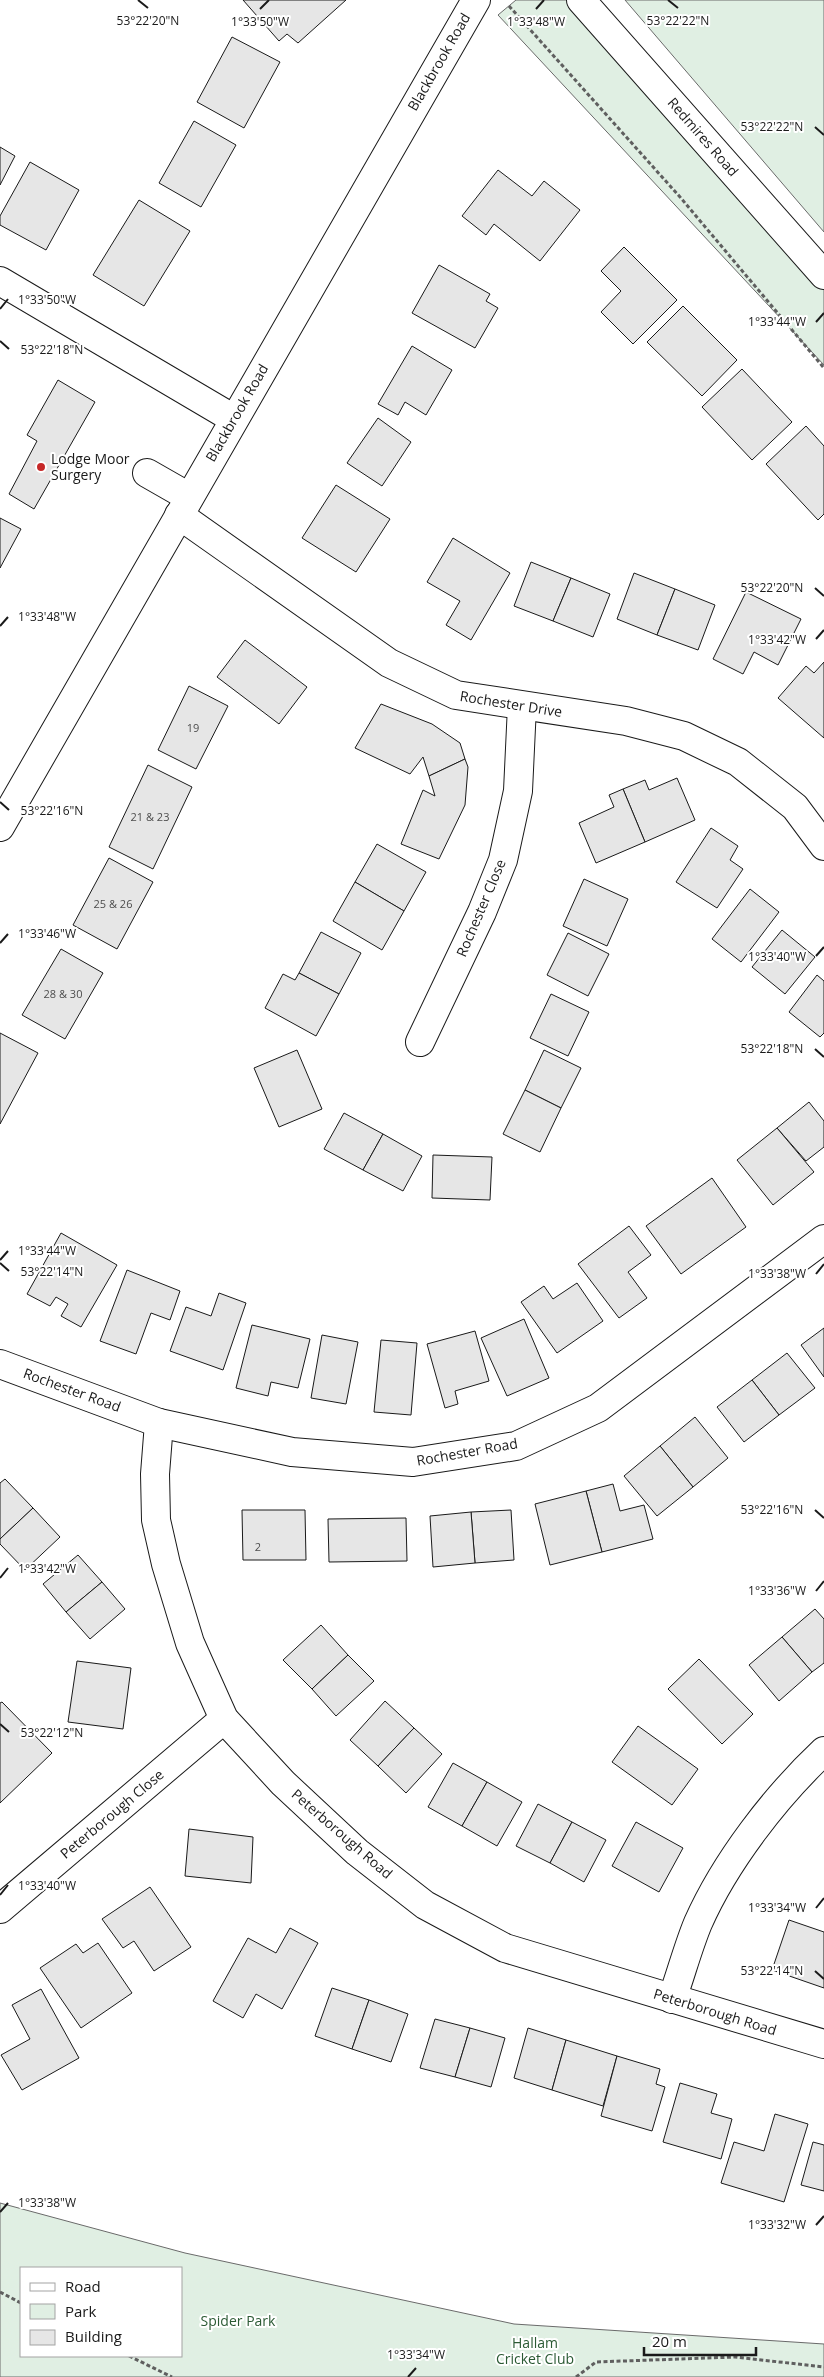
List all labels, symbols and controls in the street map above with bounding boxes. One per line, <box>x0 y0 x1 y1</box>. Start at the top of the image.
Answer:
street label: Blackbrook Road <box>403 9 474 114</box>
text: 53°22'20"N <box>117 12 179 29</box>
text: 53°22'22"N <box>647 12 709 29</box>
text: 1°33'50"W <box>231 13 289 30</box>
text: 1°33'48"W <box>507 13 565 30</box>
street label: Redmires Road <box>664 93 743 180</box>
text: 53°22'22"N <box>741 118 803 135</box>
text: 1°33'50"W <box>18 291 76 308</box>
text: 1°33'44"W <box>748 313 806 330</box>
text: 53°22'18"N <box>21 341 83 358</box>
street label: Blackbrook Road <box>201 360 272 465</box>
place label: Lodge Moor Surgery <box>51 449 130 484</box>
marker: Lodge Moor Surgery <box>35 461 47 473</box>
text: 53°22'20"N <box>741 579 803 596</box>
text: 1°33'48"W <box>18 608 76 625</box>
text: 1°33'42"W <box>748 631 806 648</box>
street label: Rochester Drive <box>459 686 564 721</box>
house number: 19 <box>187 720 199 735</box>
text: 53°22'16"N <box>21 802 83 819</box>
house number: 21 & 23 <box>131 809 169 824</box>
street label: Rochester Close <box>451 856 510 960</box>
house number: 25 & 26 <box>94 896 132 911</box>
text: 1°33'46"W <box>18 925 76 942</box>
text: 1°33'40"W <box>748 948 806 965</box>
house number: 28 & 30 <box>44 986 82 1001</box>
text: 53°22'18"N <box>741 1040 803 1057</box>
text: 1°33'44"W <box>18 1242 76 1259</box>
text: 53°22'14"N <box>21 1263 83 1280</box>
text: 1°33'38"W <box>748 1265 806 1282</box>
street label: Rochester Road <box>21 1363 124 1416</box>
street label: Rochester Road <box>415 1433 519 1470</box>
text: 53°22'16"N <box>741 1501 803 1518</box>
house number: 2 <box>255 1539 261 1554</box>
text: 1°33'42"W <box>18 1560 76 1577</box>
text: 1°33'36"W <box>748 1582 806 1599</box>
text: 53°22'12"N <box>21 1724 83 1741</box>
street label: Peterborough Close <box>56 1765 168 1863</box>
street label: Peterborough Road <box>288 1785 397 1883</box>
text: 1°33'40"W <box>18 1877 76 1894</box>
text: 1°33'34"W <box>748 1899 806 1916</box>
text: 53°22'14"N <box>741 1962 803 1979</box>
street label: Peterborough Road <box>651 1984 779 2039</box>
text: 1°33'38"W <box>18 2194 76 2211</box>
text: 1°33'32"W <box>748 2216 806 2233</box>
legend <box>20 2267 182 2357</box>
text: Road <box>65 2276 101 2296</box>
text: Park <box>65 2301 96 2321</box>
park label: Spider Park <box>201 2311 276 2330</box>
scale bar <box>644 2324 756 2356</box>
text: Building <box>65 2326 122 2346</box>
text: 20 m <box>652 2331 687 2351</box>
park label: Hallam Cricket Club <box>496 2333 574 2368</box>
text: 1°33'34"W <box>387 2346 445 2363</box>

